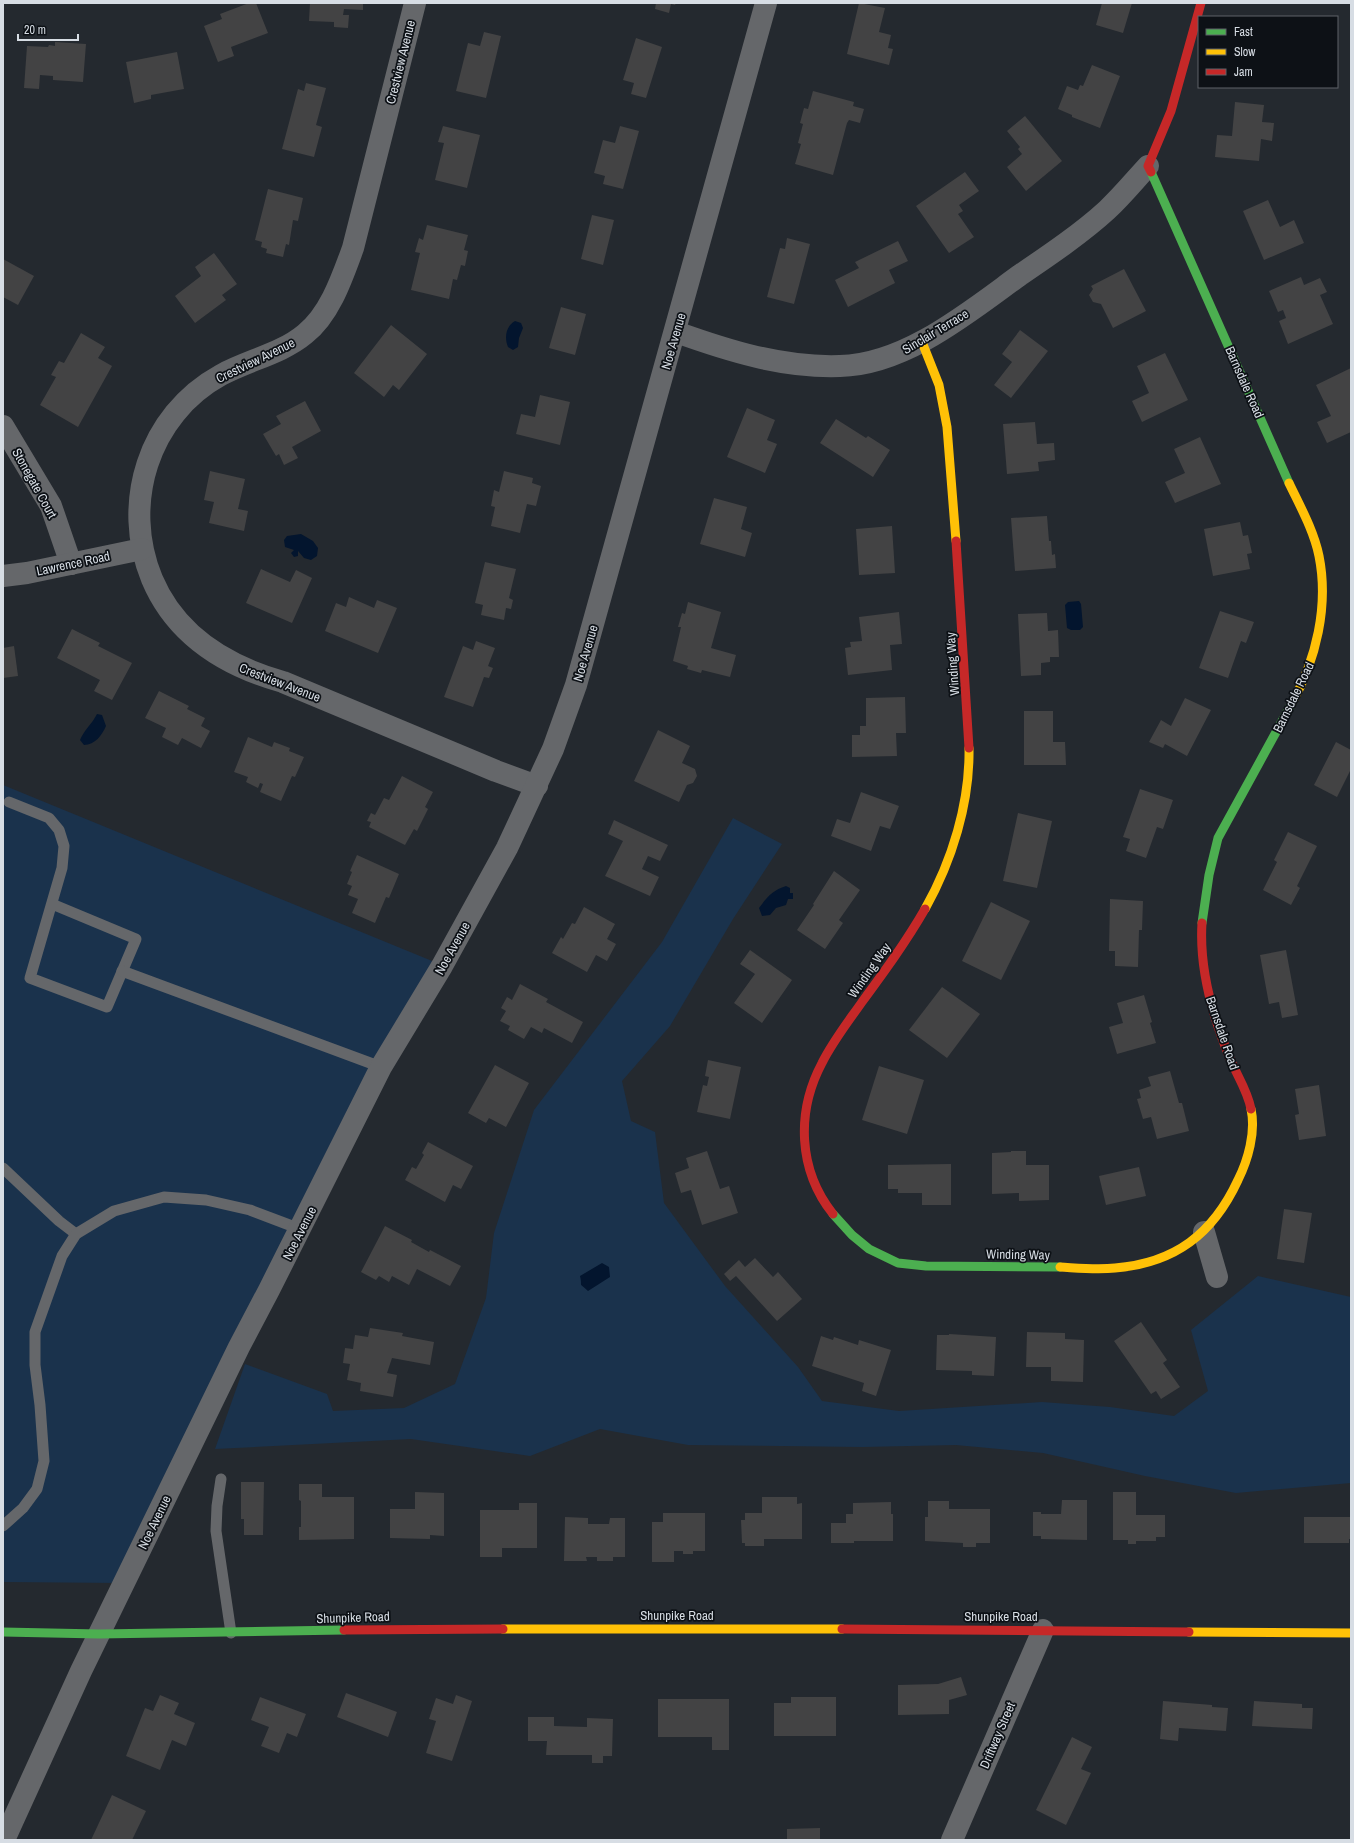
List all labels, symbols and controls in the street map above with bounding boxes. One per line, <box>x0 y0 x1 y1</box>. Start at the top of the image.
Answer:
scale bar <box>18 16 78 42</box>
legend <box>1198 16 1338 88</box>
street label: Crestview Avenue <box>382 18 419 106</box>
text: 20 m <box>24 22 46 38</box>
text: Fast <box>1234 24 1253 40</box>
text: Slow <box>1234 44 1256 60</box>
text: Jam <box>1234 64 1253 80</box>
street label: Sinclair Terrace <box>899 305 972 358</box>
street label: Noe Avenue <box>657 311 690 371</box>
street label: Crestview Avenue <box>213 334 298 387</box>
street label: Barnsdale Road <box>1221 344 1268 421</box>
street label: Stonegate Court <box>8 445 61 521</box>
street label: Lawrence Road <box>35 547 111 580</box>
street label: Noe Avenue <box>569 623 602 683</box>
street label: Winding Way <box>942 631 963 696</box>
street label: Crestview Avenue <box>237 659 323 706</box>
street label: Barnsdale Road <box>1269 659 1318 735</box>
street label: Noe Avenue <box>431 919 474 978</box>
street label: Winding Way <box>844 939 895 1001</box>
street label: Barnsdale Road <box>1202 994 1243 1072</box>
street label: Noe Avenue <box>279 1204 320 1263</box>
street label: Winding Way <box>986 1245 1051 1264</box>
street label: Noe Avenue <box>134 1492 175 1552</box>
street label: Shunpike Road <box>640 1607 714 1624</box>
street label: Shunpike Road <box>316 1608 390 1627</box>
street label: Shunpike Road <box>964 1608 1038 1625</box>
street label: Driftway Street <box>976 1699 1019 1771</box>

